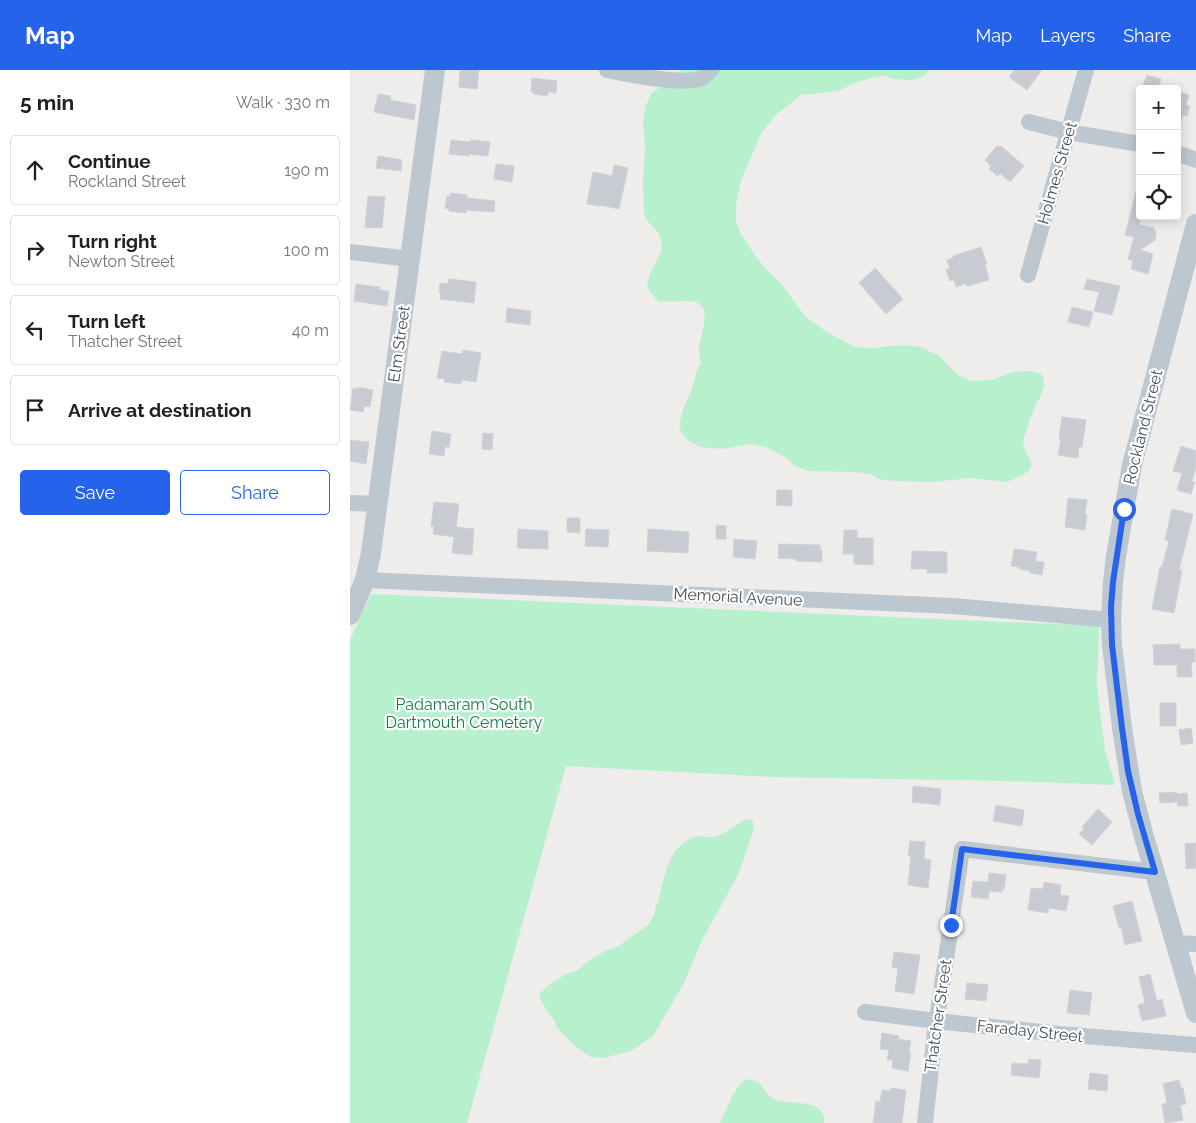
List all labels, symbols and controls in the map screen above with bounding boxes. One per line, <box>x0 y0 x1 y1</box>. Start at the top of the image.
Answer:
text: Map <box>25 21 75 50</box>
text: Map <box>976 25 1012 46</box>
text: Layers <box>1040 25 1095 46</box>
text: Share <box>1123 25 1171 46</box>
map controls <box>1136 85 1181 220</box>
button: + <box>1136 85 1181 130</box>
text: 5 min <box>20 90 74 115</box>
text: Walk · 330 m <box>236 93 330 112</box>
street label: Holmes Street <box>1033 119 1081 226</box>
button: − <box>1136 130 1181 175</box>
text: Continue <box>68 150 151 172</box>
icon: ahead <box>21 156 49 184</box>
text: 190 m <box>284 161 329 180</box>
text: Rockland Street <box>68 172 186 191</box>
button: locate <box>1136 175 1181 220</box>
text: Turn right <box>68 230 157 252</box>
icon: right <box>21 236 49 264</box>
text: 100 m <box>284 241 329 260</box>
text: Newton Street <box>68 252 175 271</box>
street label: Elm Street <box>384 304 414 384</box>
text: Turn left <box>68 310 145 332</box>
icon: left <box>21 316 49 344</box>
text: 40 m <box>292 321 329 340</box>
text: Thatcher Street <box>68 332 182 351</box>
street label: Rockland Street <box>1120 367 1167 486</box>
icon: arrive <box>21 396 49 424</box>
text: Arrive at destination <box>68 399 252 421</box>
button: Save <box>20 470 170 515</box>
button: Share <box>180 470 330 515</box>
route start <box>1113 498 1136 521</box>
street label: Memorial Avenue <box>673 584 803 610</box>
park label: Padamaram South Dartmouth Cemetery <box>386 695 543 732</box>
route end <box>940 914 963 937</box>
street label: Thatcher Street <box>921 958 955 1074</box>
street label: Faraday Street <box>976 1016 1085 1046</box>

